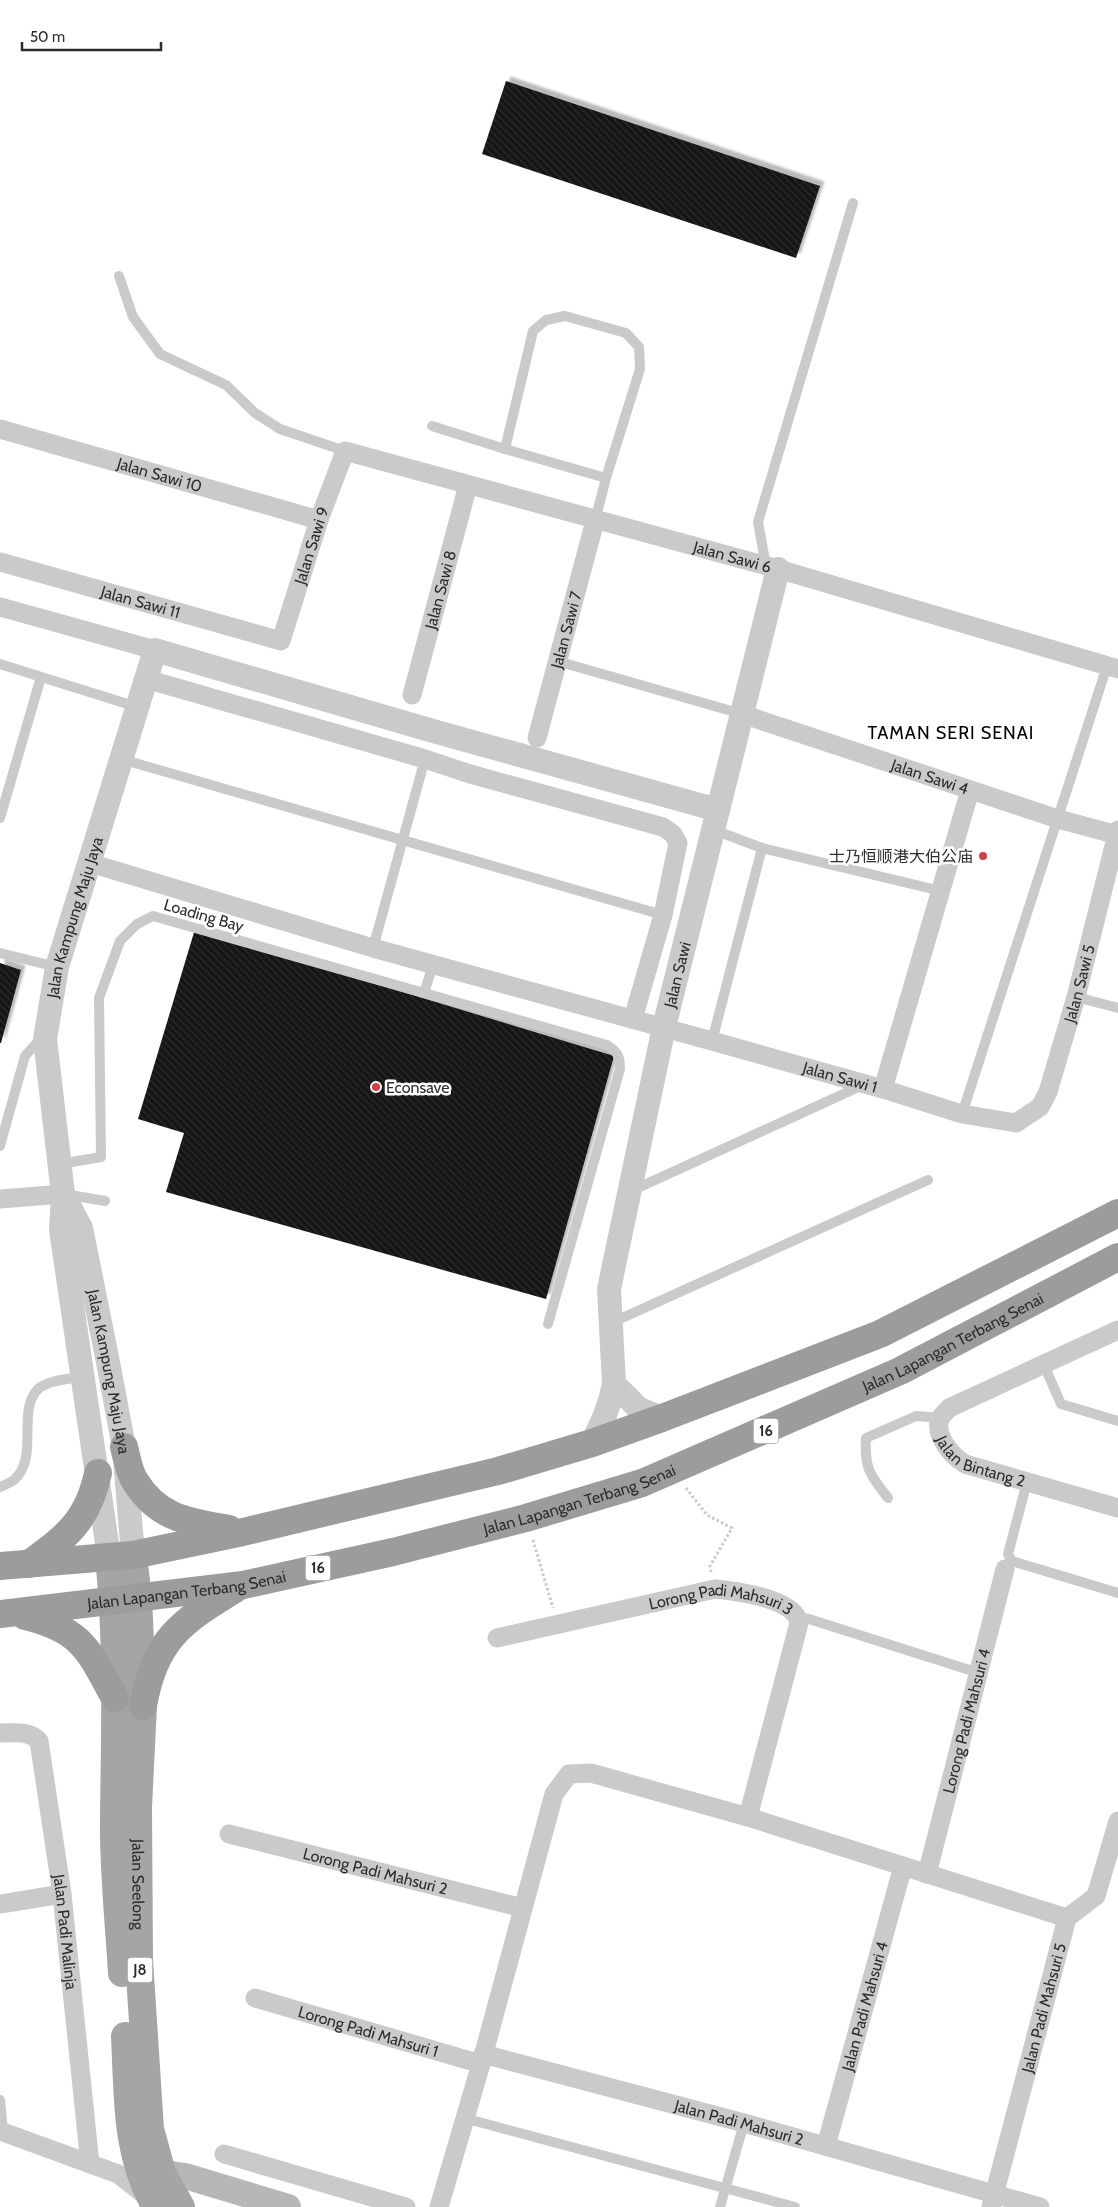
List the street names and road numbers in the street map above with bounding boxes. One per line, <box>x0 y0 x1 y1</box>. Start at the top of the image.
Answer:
street label: Jalan Sawi 10 <box>114 454 204 496</box>
street label: Jalan Sawi 9 <box>290 504 333 588</box>
street label: Jalan Sawi 6 <box>690 537 773 577</box>
street label: Jalan Sawi 8 <box>421 548 460 632</box>
street label: Jalan Sawi 11 <box>98 582 182 622</box>
street label: Jalan Sawi 7 <box>547 589 586 672</box>
street label: Jalan Sawi 4 <box>888 755 971 799</box>
street label: Jalan Kampung Maju Jaya <box>43 834 107 1000</box>
street label: Loading Bay <box>162 895 246 936</box>
street label: Jalan Sawi <box>660 940 695 1011</box>
street label: Jalan Sawi 5 <box>1060 943 1099 1026</box>
street label: Jalan Sawi 1 <box>800 1058 879 1097</box>
street label: Jalan Kampung Maju Jaya <box>83 1287 134 1455</box>
street label: Jalan Lapangan Terbang Senai <box>859 1289 1047 1397</box>
road number: 16 <box>754 1418 778 1444</box>
street label: Jalan Bintang 2 <box>931 1432 1027 1491</box>
street label: Jalan Lapangan Terbang Senai <box>480 1461 678 1539</box>
road number: 16 <box>306 1556 330 1580</box>
street label: Jalan Lapangan Terbang Senai <box>85 1567 288 1614</box>
street label: Lorong Padi Mahsuri 3 <box>647 1580 797 1619</box>
street label: Lorong Padi Mahsuri 4 <box>939 1647 994 1796</box>
street label: Jalan Seelong <box>128 1838 148 1931</box>
street label: Lorong Padi Mahsuri 2 <box>301 1844 449 1899</box>
street label: Jalan Padi Malinja <box>49 1872 81 1991</box>
street label: Jalan Padi Mahsuri 4 <box>838 1939 892 2074</box>
street label: Jalan Padi Mahsuri 5 <box>1017 1941 1070 2076</box>
road number: J8 <box>128 1958 152 1982</box>
street label: Lorong Padi Mahsuri 1 <box>296 2002 440 2061</box>
street label: Jalan Padi Mahsuri 2 <box>671 2096 806 2149</box>

